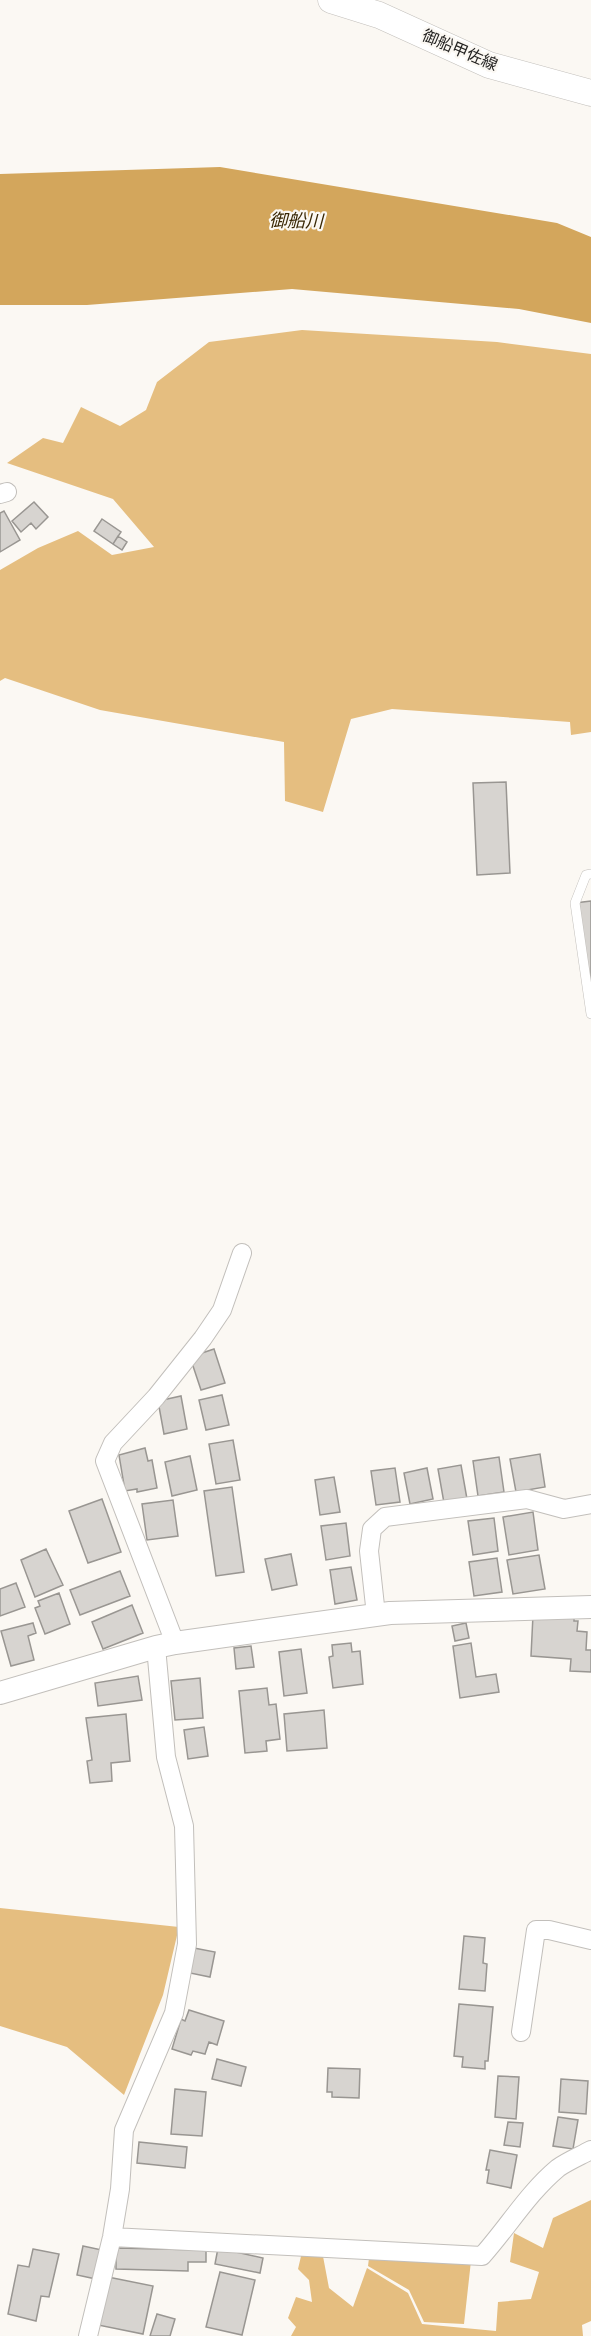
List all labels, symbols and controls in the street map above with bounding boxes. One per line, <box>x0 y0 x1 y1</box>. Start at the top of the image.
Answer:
street label: 御船甲佐線 <box>419 26 501 74</box>
water label: 御船川 <box>269 210 325 233</box>

